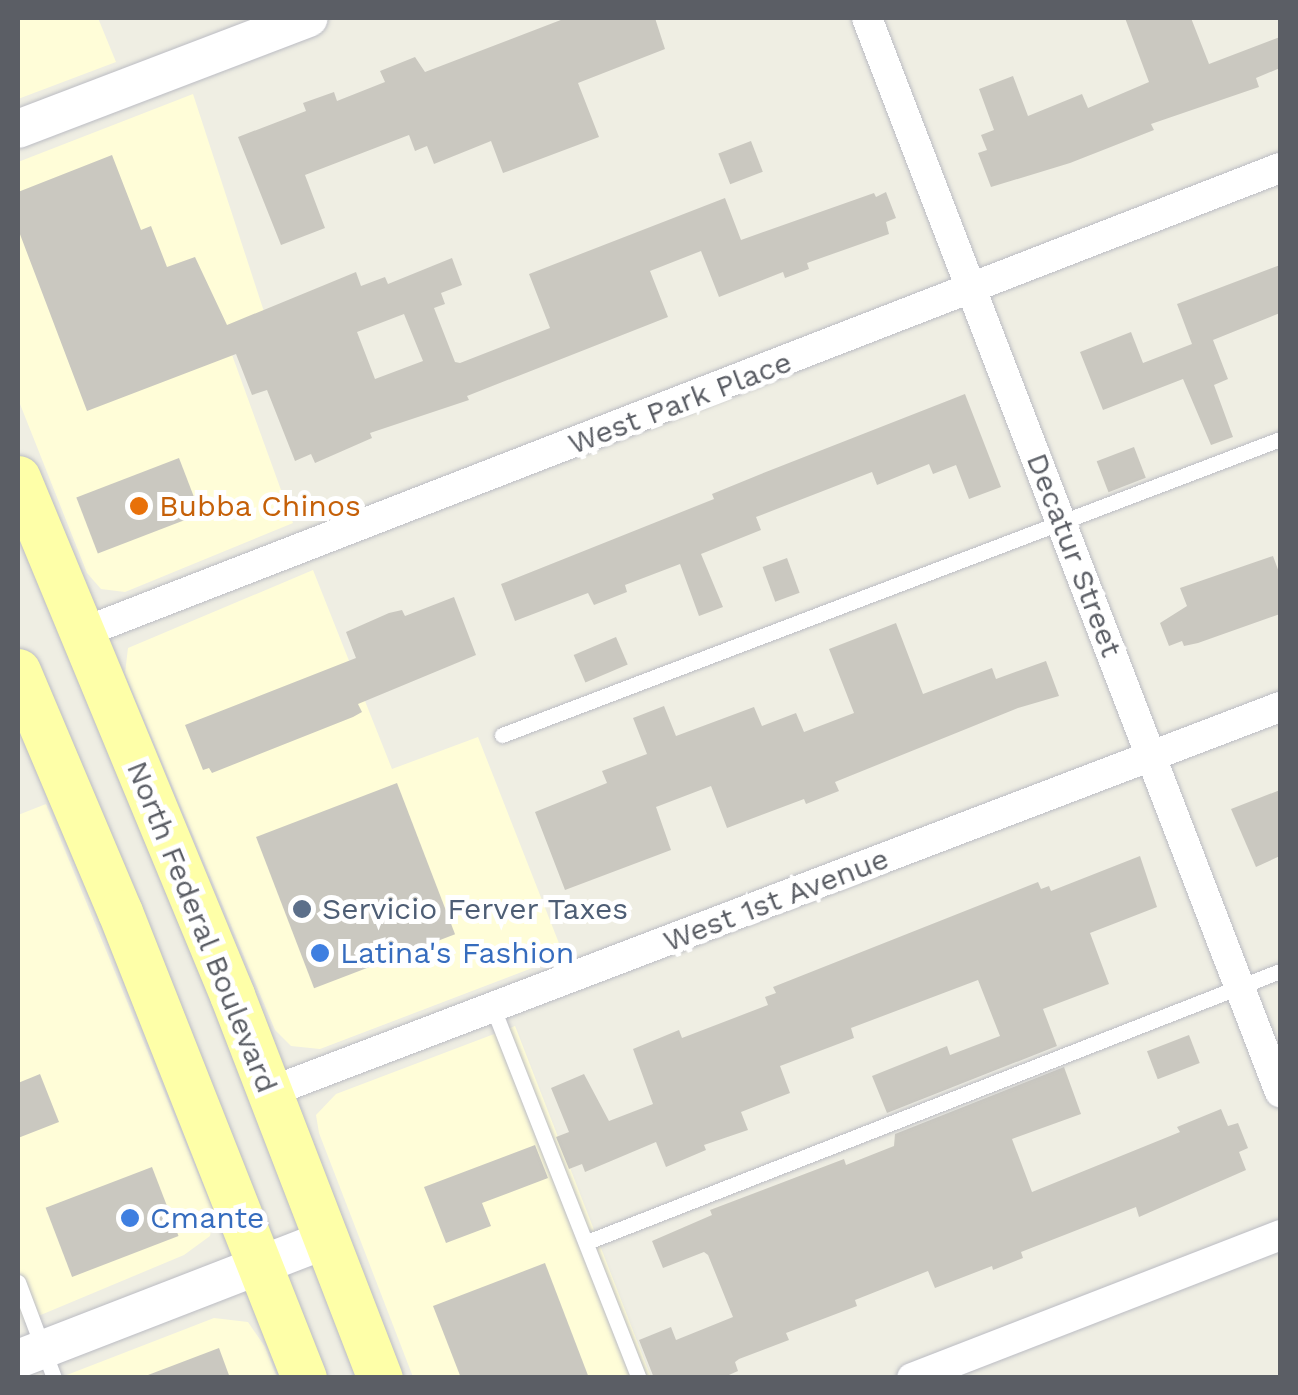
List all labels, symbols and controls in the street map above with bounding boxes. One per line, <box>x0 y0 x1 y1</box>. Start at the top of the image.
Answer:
street label: West Park Place <box>563 344 797 462</box>
street label: Decatur Street <box>1018 448 1130 662</box>
place label: Bubba Chinos <box>159 488 361 524</box>
marker: Bubba Chinos <box>128 495 150 517</box>
street label: North Federal Boulevard <box>119 755 285 1099</box>
street label: West 1st Avenue <box>657 840 895 960</box>
place label: Servicio Ferver Taxes <box>322 891 630 927</box>
marker: Servicio Ferver Taxes <box>291 898 313 920</box>
place label: Latina's Fashion <box>340 935 574 971</box>
marker: Latina's Fashion <box>309 942 331 964</box>
place label: Cmante <box>150 1200 264 1236</box>
marker: Cmante <box>119 1207 141 1229</box>

